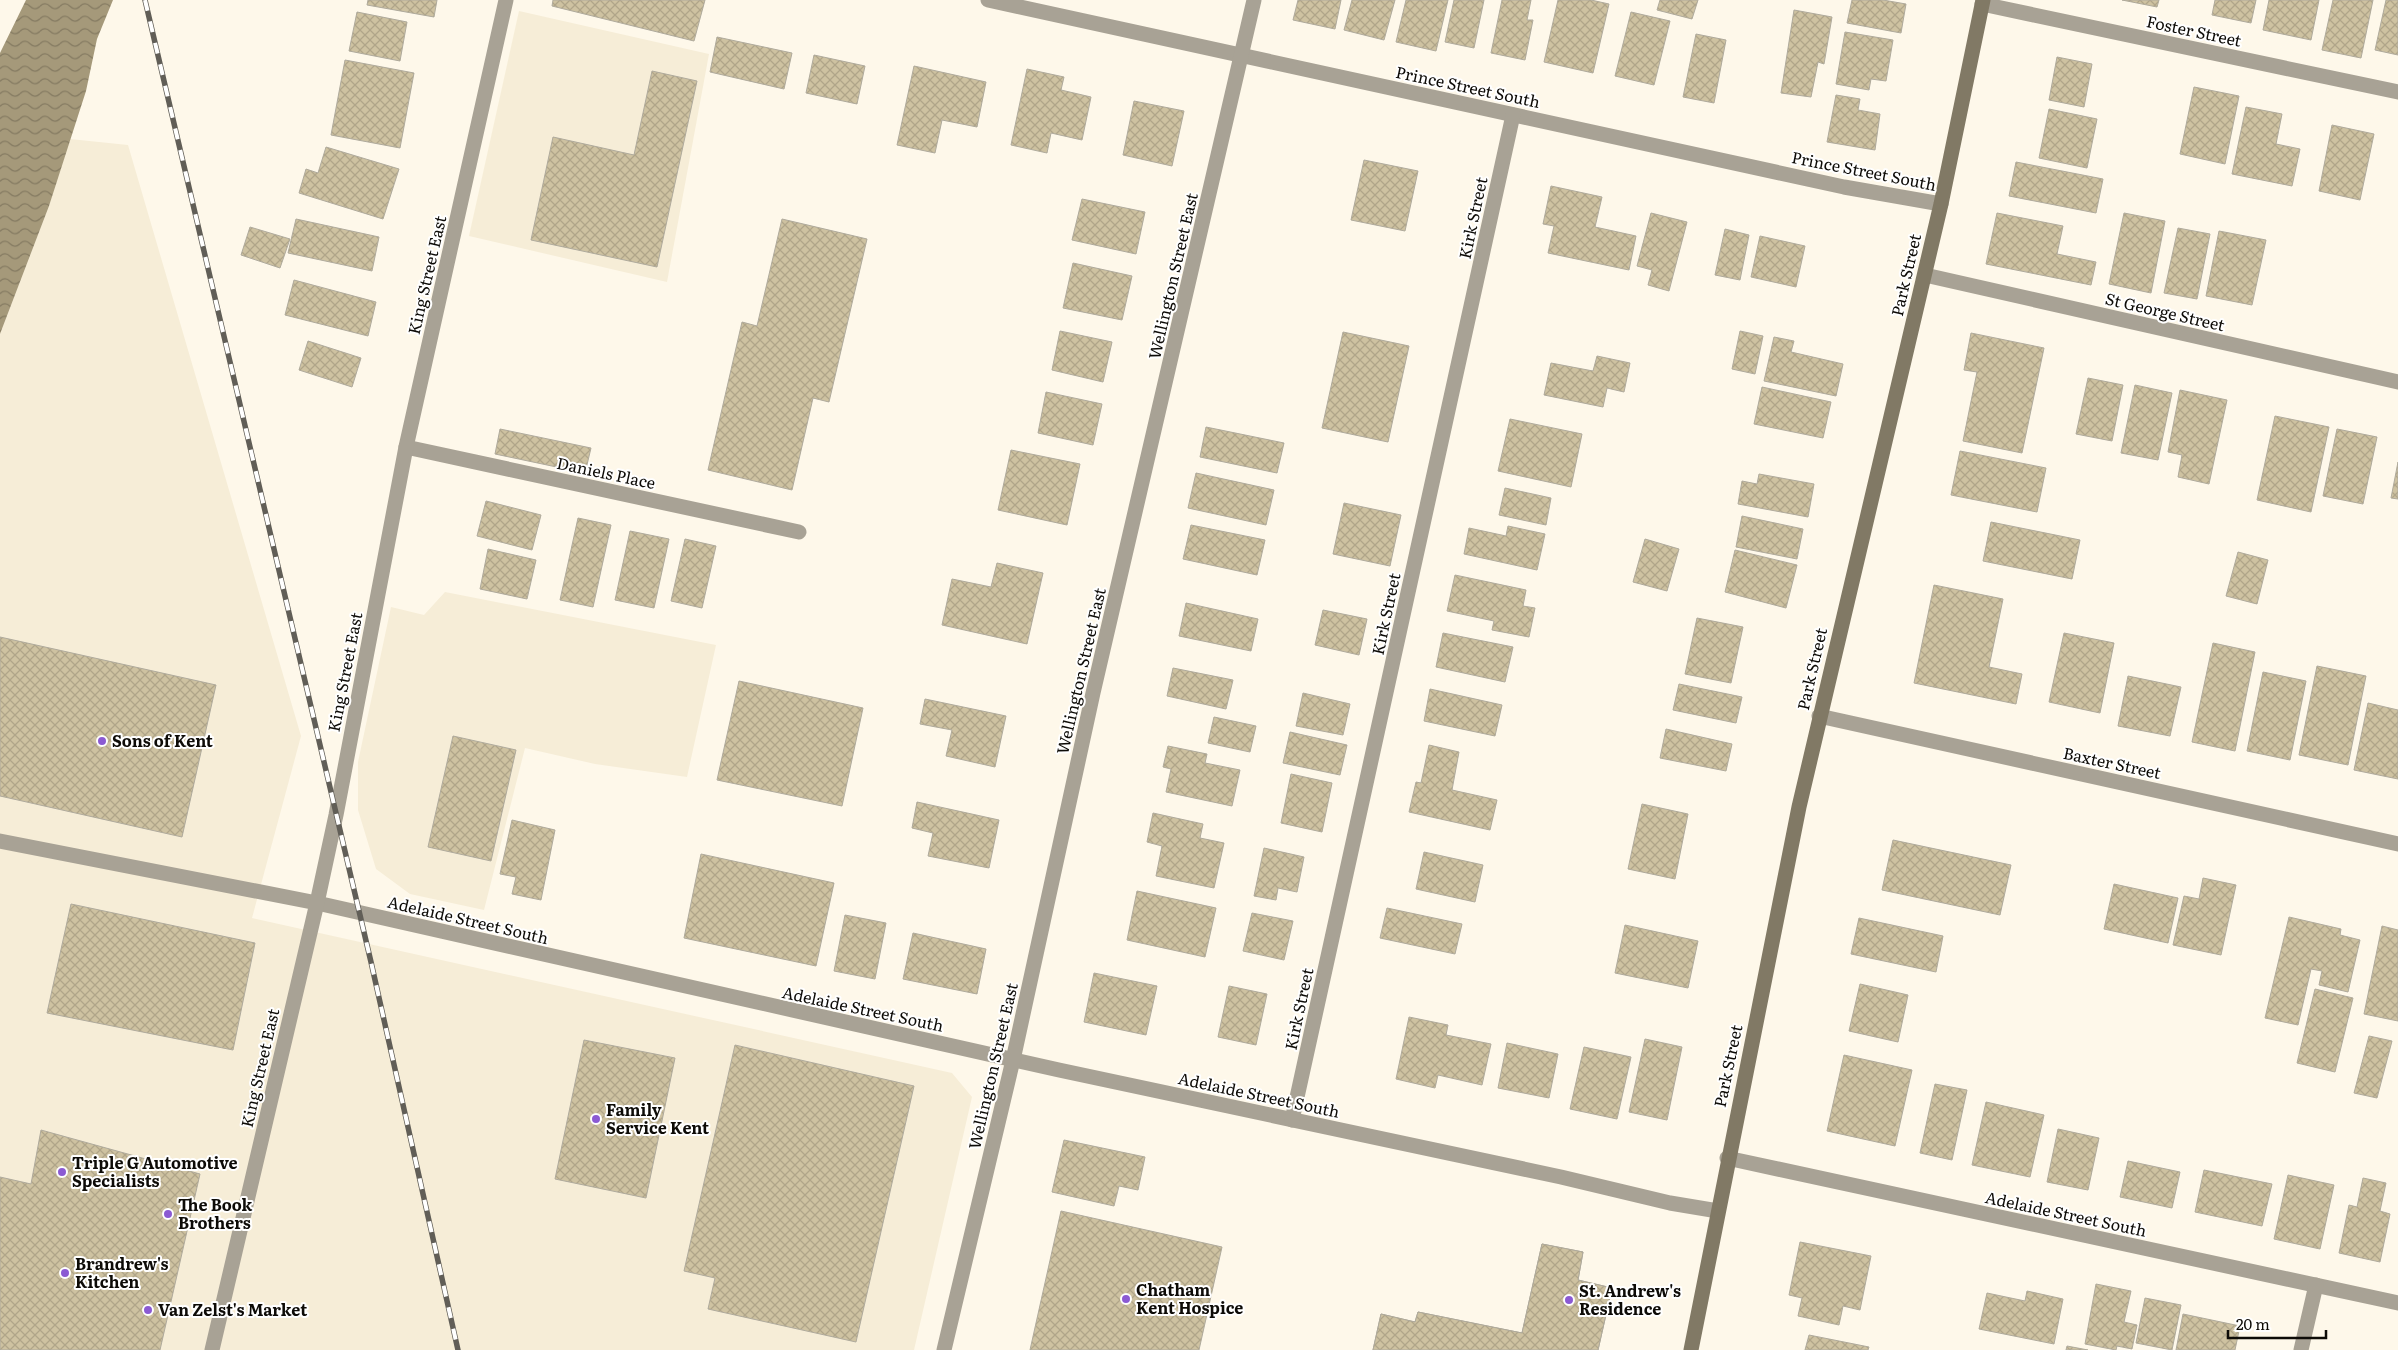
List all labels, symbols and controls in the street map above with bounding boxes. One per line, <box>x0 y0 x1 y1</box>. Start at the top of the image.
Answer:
street label: Foster Street <box>2145 8 2244 52</box>
street label: Prince Street South <box>1394 59 1543 113</box>
street label: Prince Street South <box>1790 144 1939 196</box>
street label: Kirk Street <box>1452 174 1493 261</box>
street label: Wellington Street East <box>1141 190 1203 361</box>
street label: King Street East <box>401 212 451 337</box>
street label: Park Street <box>1884 231 1926 318</box>
street label: St George Street <box>2103 286 2228 337</box>
street label: Daniels Place <box>555 450 658 494</box>
street label: Kirk Street <box>1365 570 1406 657</box>
street label: Wellington Street East <box>1049 585 1111 756</box>
street label: King Street East <box>321 609 367 734</box>
street label: Park Street <box>1790 625 1832 712</box>
place label: Sons of Kent <box>112 728 213 752</box>
marker: Sons of Kent <box>96 735 108 747</box>
street label: Baxter Street <box>2061 740 2164 784</box>
street label: Adelaide Street South <box>385 889 551 949</box>
street label: Kirk Street <box>1278 965 1319 1052</box>
street label: Adelaide Street South <box>780 979 947 1037</box>
street label: Wellington Street East <box>961 980 1023 1151</box>
street label: King Street East <box>234 1005 284 1130</box>
street label: Park Street <box>1707 1022 1748 1109</box>
street label: Adelaide Street South <box>1176 1065 1343 1123</box>
place label: Family Service Kent <box>606 1097 709 1139</box>
marker: Family Service Kent <box>590 1113 602 1125</box>
place label: Triple G Automotive Specialists <box>72 1150 238 1192</box>
marker: Triple G Automotive Specialists <box>56 1166 68 1178</box>
street label: Adelaide Street South <box>1983 1184 2150 1242</box>
place label: The Book Brothers <box>178 1192 253 1234</box>
marker: The Book Brothers <box>162 1208 174 1220</box>
place label: Brandrew's Kitchen <box>75 1251 169 1293</box>
marker: Brandrew's Kitchen <box>59 1267 71 1279</box>
place label: Chatham Kent Hospice <box>1136 1277 1243 1319</box>
place label: St. Andrew's Residence <box>1579 1278 1681 1320</box>
marker: Chatham Kent Hospice <box>1120 1293 1132 1305</box>
marker: St. Andrew's Residence <box>1563 1294 1575 1306</box>
place label: Van Zelst's Market <box>158 1297 307 1321</box>
marker: Van Zelst's Market <box>142 1304 154 1316</box>
scale bar <box>2228 1308 2326 1340</box>
text: 20 m <box>2236 1312 2270 1335</box>

